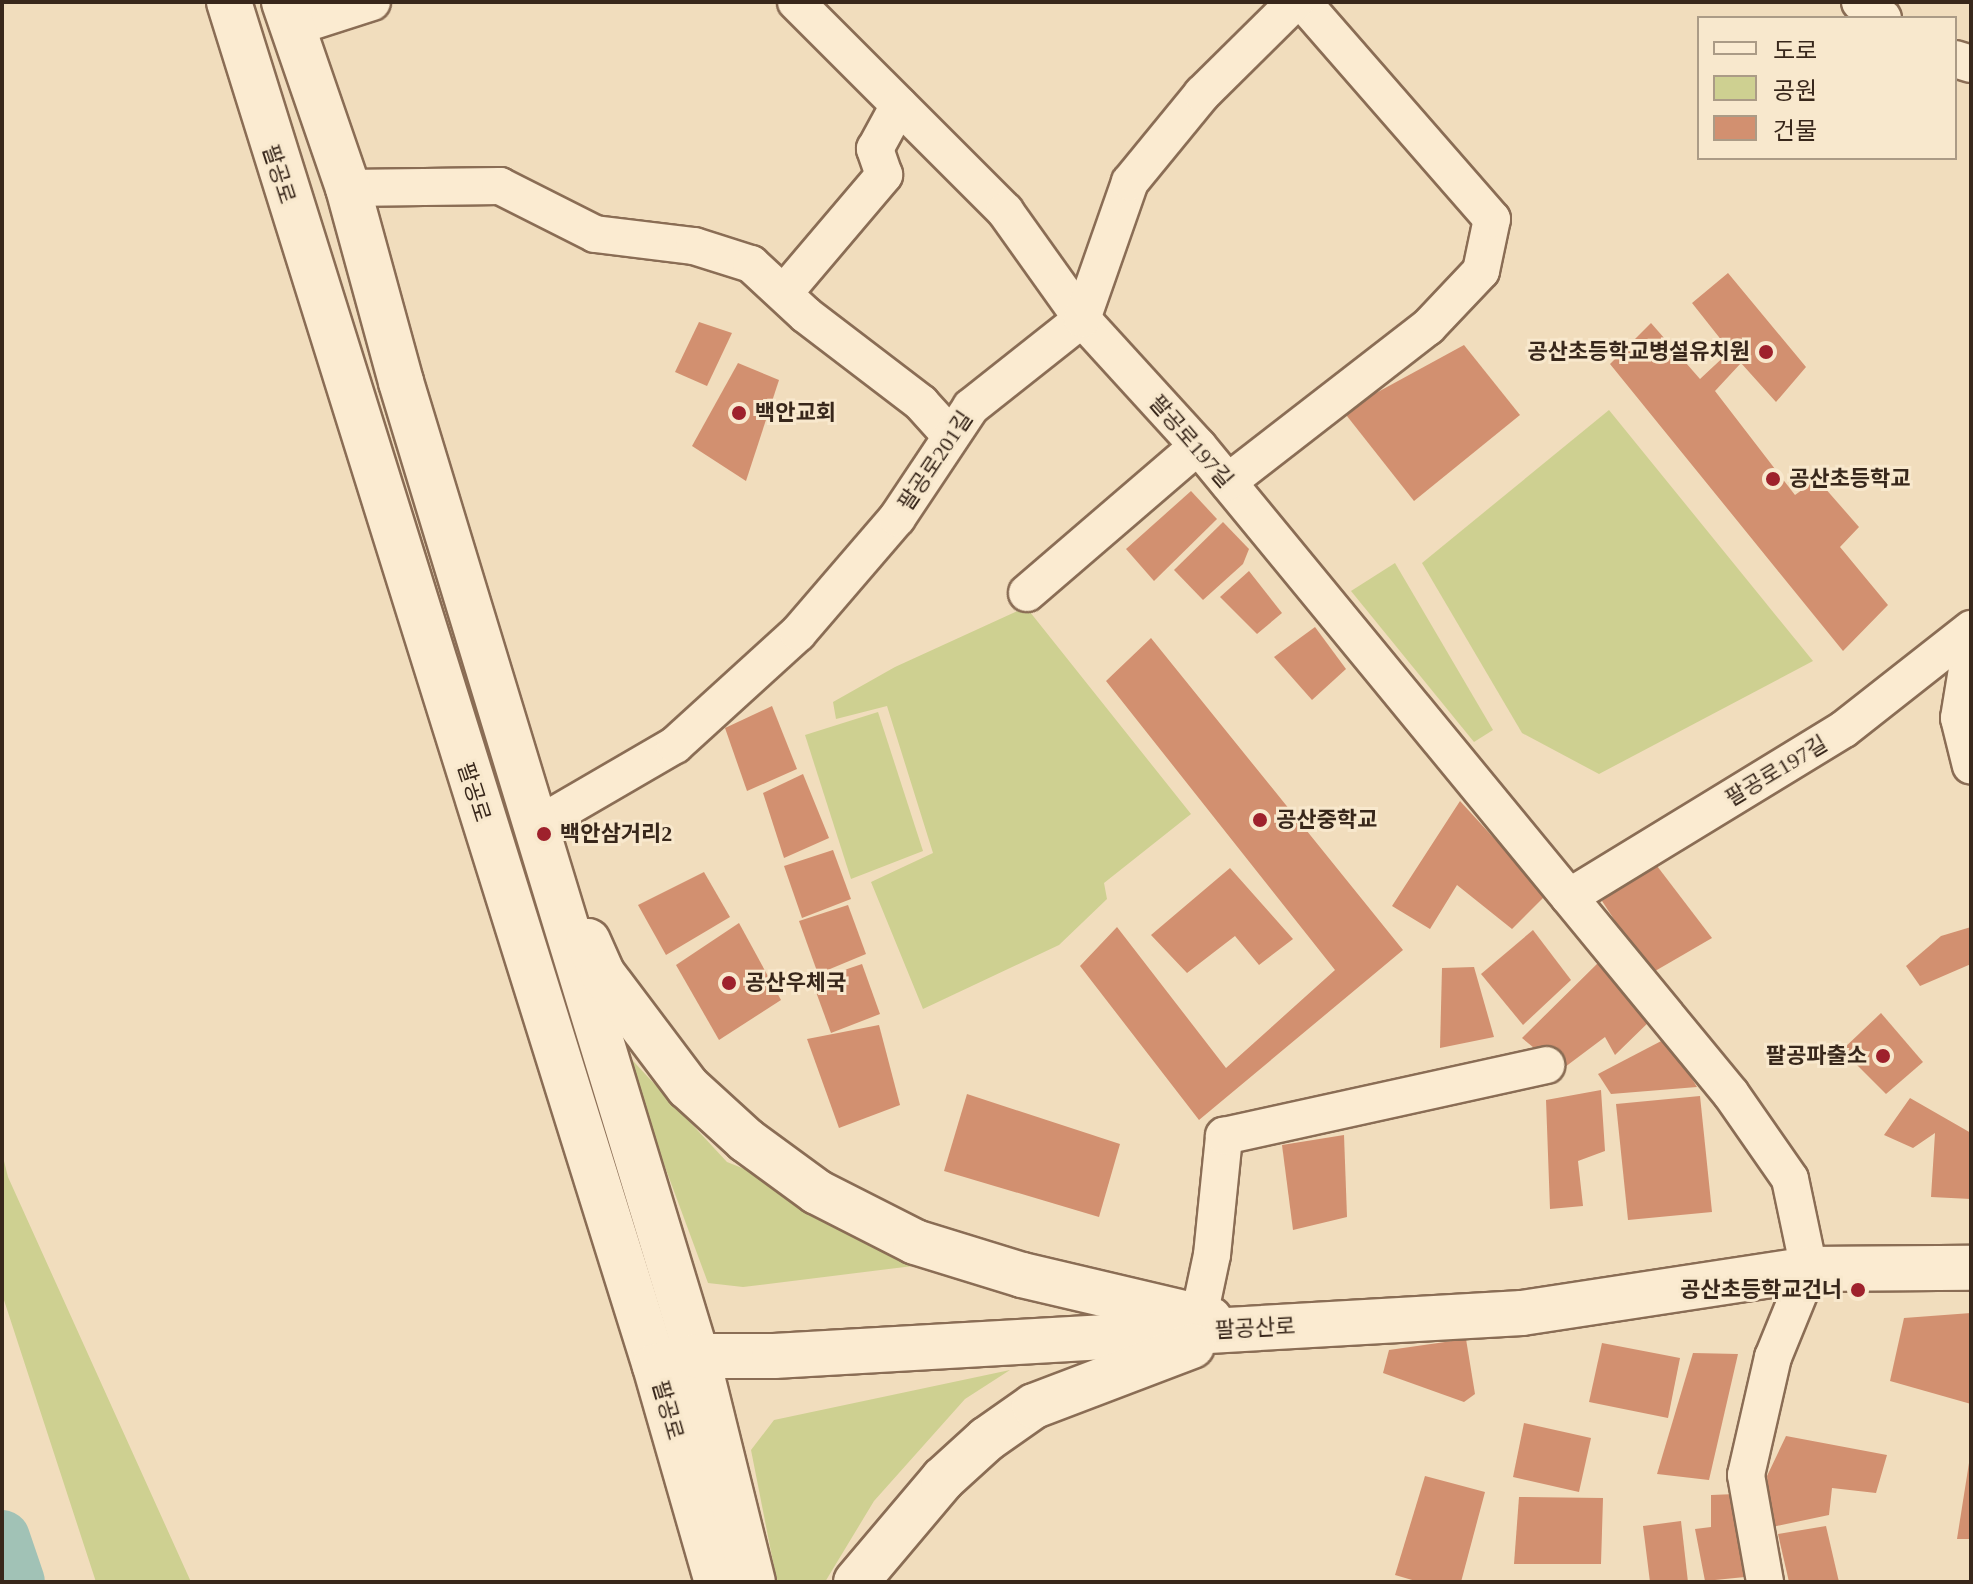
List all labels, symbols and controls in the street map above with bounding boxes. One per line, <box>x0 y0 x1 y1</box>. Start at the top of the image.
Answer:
legend <box>1697 16 1957 160</box>
text: 도로 <box>1773 38 1817 64</box>
text: 공원 <box>1773 78 1817 104</box>
text: 건물 <box>1773 118 1817 144</box>
street label: 팔공로 <box>257 141 301 207</box>
place label: 공산초등학교병설유치원 <box>1527 339 1750 365</box>
marker: 공산초등학교병설유치원 <box>1757 343 1775 361</box>
street label: 팔공로197길 <box>1144 389 1238 493</box>
place label: 백안교회 <box>755 400 836 426</box>
marker: 백안교회 <box>730 404 748 422</box>
street label: 팔공로201길 <box>892 406 978 516</box>
place label: 공산초등학교 <box>1789 466 1910 492</box>
marker: 공산초등학교 <box>1764 470 1782 488</box>
street label: 팔공로197길 <box>1720 730 1832 812</box>
street label: 팔공로 <box>452 759 496 825</box>
place label: 공산중학교 <box>1276 807 1377 833</box>
marker: 공산중학교 <box>1251 811 1269 829</box>
place label: 백안삼거리2 <box>560 821 672 847</box>
marker: 백안삼거리2 <box>535 825 553 843</box>
place label: 공산우체국 <box>745 970 846 996</box>
marker: 공산우체국 <box>720 974 738 992</box>
place label: 팔공파출소 <box>1766 1043 1867 1069</box>
marker: 팔공파출소 <box>1874 1047 1892 1065</box>
place label: 공산초등학교건너 <box>1680 1277 1842 1303</box>
marker: 공산초등학교건너 <box>1849 1281 1867 1299</box>
street label: 팔공산로 <box>1214 1313 1296 1343</box>
street label: 팔공로 <box>647 1377 689 1443</box>

